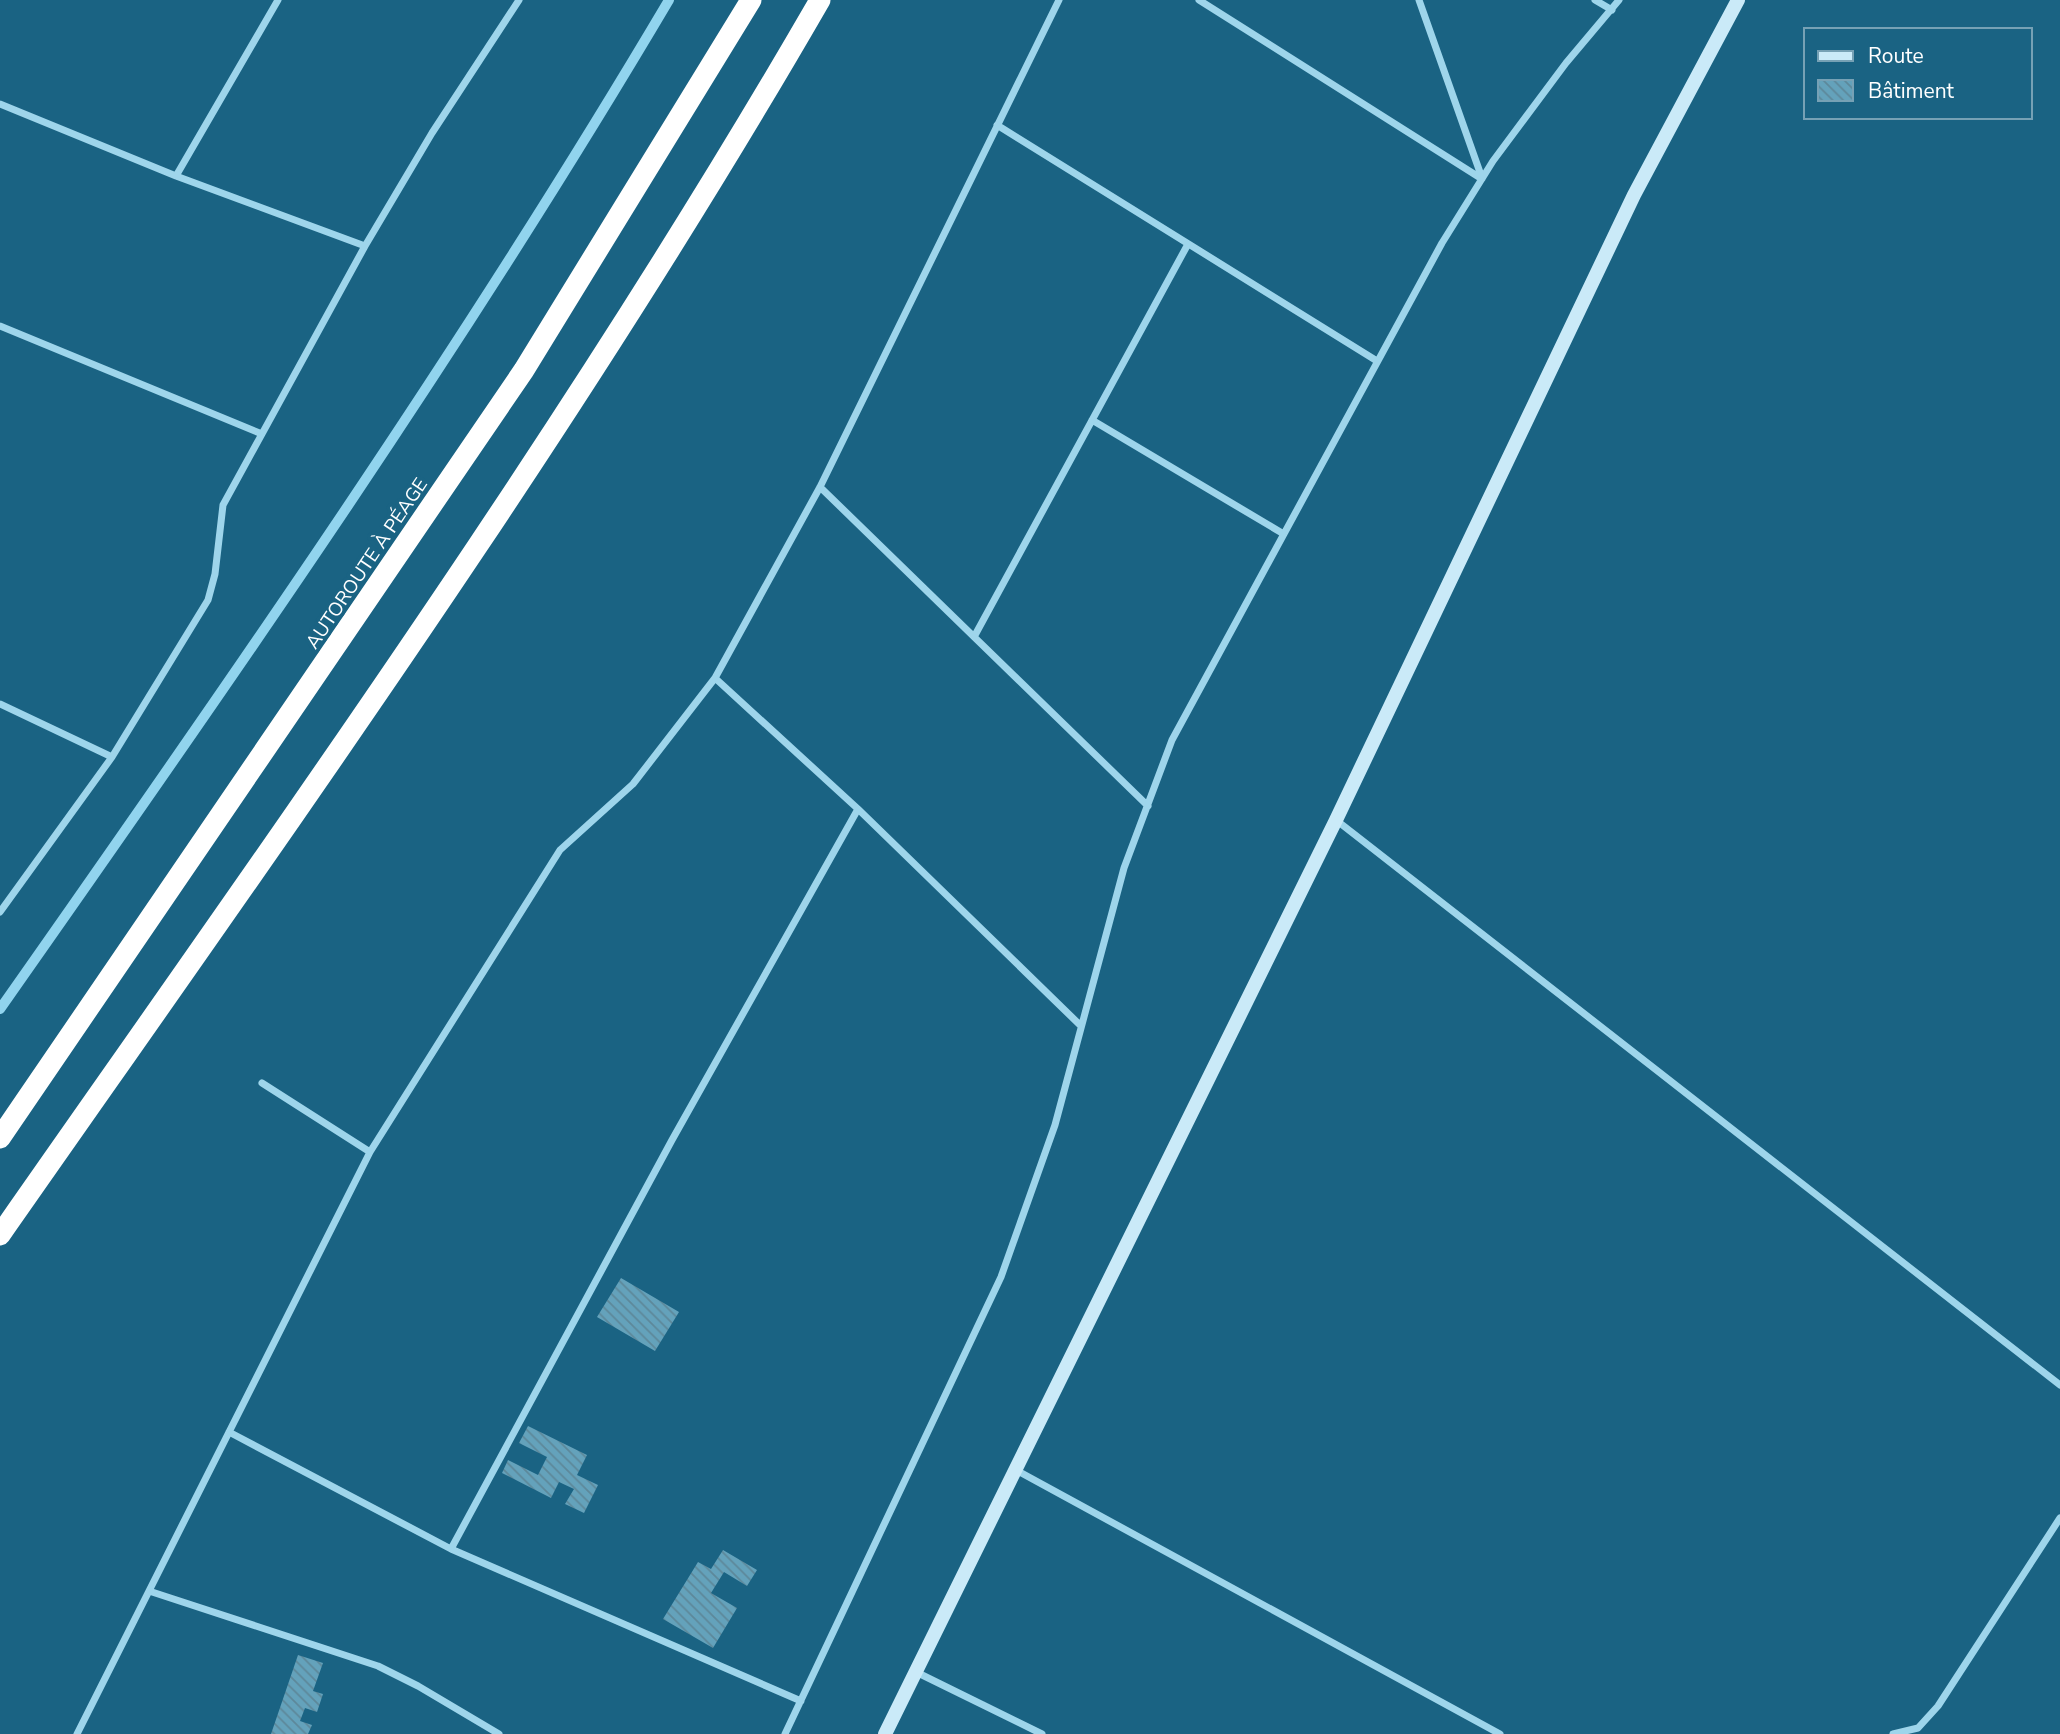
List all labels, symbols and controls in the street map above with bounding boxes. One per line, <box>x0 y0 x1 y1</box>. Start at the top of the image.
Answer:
legend <box>1804 28 2032 119</box>
text: Route <box>1868 42 1924 70</box>
text: Bâtiment <box>1868 77 1955 105</box>
street label: AUTOROUTE À PÉAGE <box>300 473 434 654</box>

